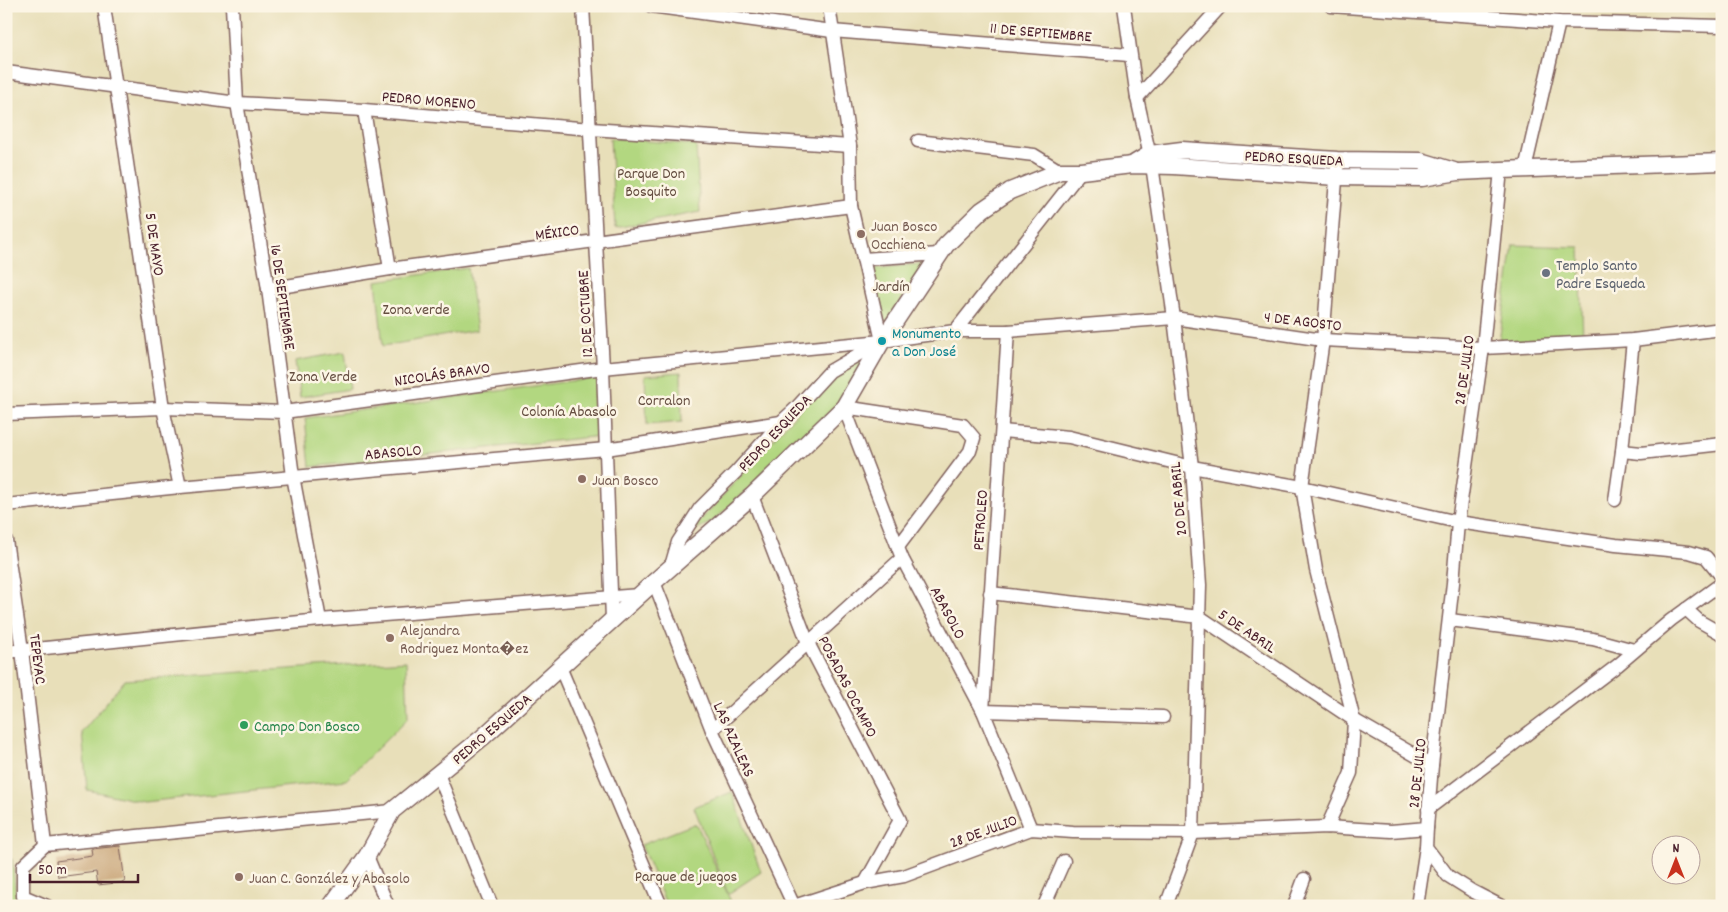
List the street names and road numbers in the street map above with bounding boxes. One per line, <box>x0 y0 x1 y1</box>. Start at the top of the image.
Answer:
street label: 11 DE SEPTIEMBRE <box>989 18 1093 49</box>
street label: PEDRO MORENO <box>381 86 477 117</box>
street label: PEDRO ESQUEDA <box>1244 145 1344 174</box>
street label: 5 DE MAYO <box>138 211 169 277</box>
street label: MÉXICO <box>534 219 581 248</box>
street label: 16 DE SEPTIEMBRE <box>263 243 300 352</box>
street label: 12 DE OCTUBRE <box>573 269 600 358</box>
street label: 4 DE AGOSTO <box>1263 306 1343 339</box>
street label: 28 DE JULIO <box>1449 334 1482 407</box>
street label: NICOLÁS BRAVO <box>393 357 492 394</box>
street label: PEDRO ESQUEDA <box>734 389 818 478</box>
street label: ABASOLO <box>364 440 423 467</box>
street label: 20 DE ABRIL <box>1165 460 1194 537</box>
street label: PETROLEO <box>968 489 995 551</box>
street label: ABASOLO <box>923 583 970 644</box>
street label: 5 DE ABRIL <box>1213 604 1281 660</box>
street label: POSADAS OCAMPO <box>811 632 882 742</box>
street label: TEPEYAC <box>22 633 51 686</box>
street label: PEDRO ESQUEDA <box>448 689 538 771</box>
street label: LAS AZALEAS <box>706 699 760 781</box>
street label: 28 DE JULIO <box>1403 737 1434 810</box>
street label: 28 DE JULIO <box>947 809 1021 855</box>

